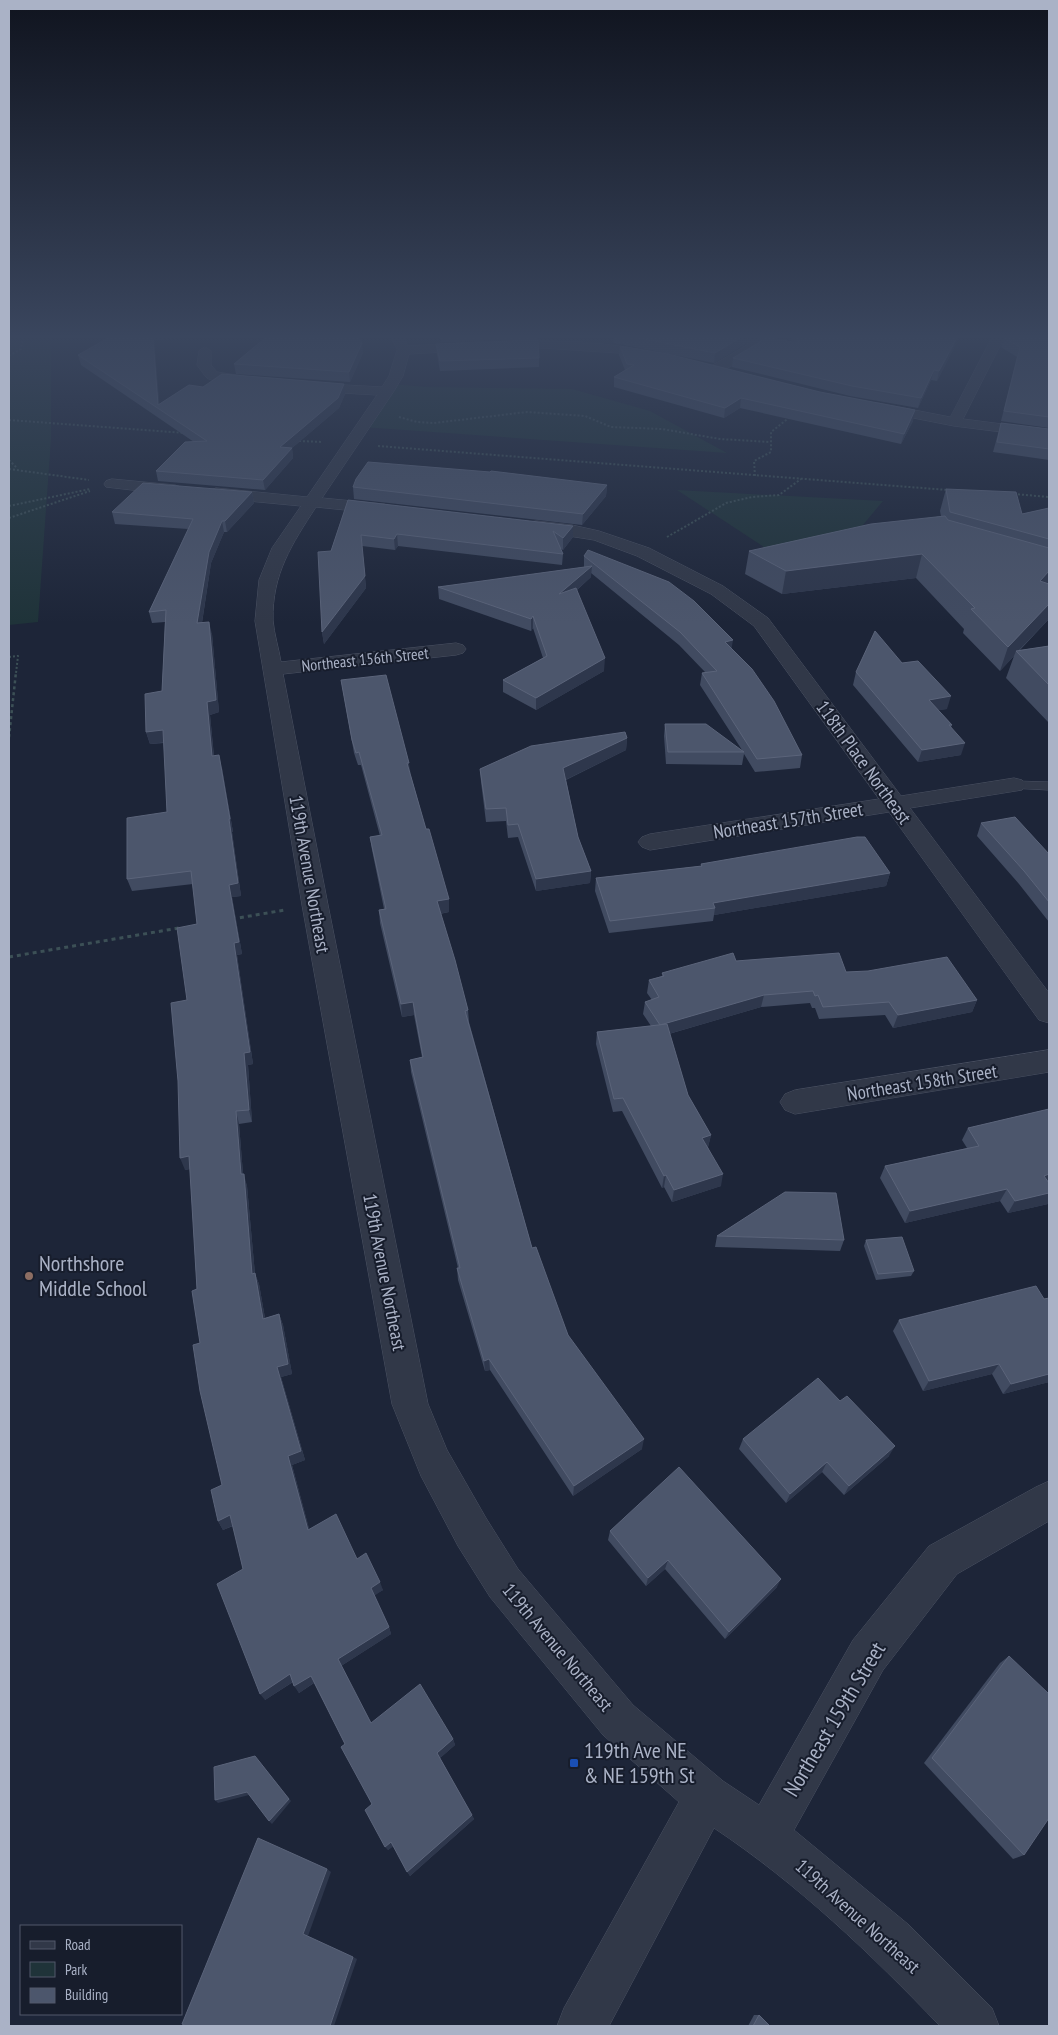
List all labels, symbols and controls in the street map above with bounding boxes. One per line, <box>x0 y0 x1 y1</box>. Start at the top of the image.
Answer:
street label: Northeast 156th Street <box>301 642 430 676</box>
street label: 118th Place Northeast <box>811 696 917 829</box>
street label: 119th Avenue Northeast <box>284 793 336 955</box>
street label: Northeast 157th Street <box>711 796 865 844</box>
street label: Northeast 158th Street <box>845 1058 999 1106</box>
street label: 119th Avenue Northeast <box>358 1191 412 1353</box>
place label: Northshore Middle School <box>39 1249 148 1302</box>
marker: Northshore Middle School <box>23 1270 35 1282</box>
street label: 119th Avenue Northeast <box>498 1578 619 1716</box>
street label: Northeast 159th Street <box>777 1637 891 1801</box>
place label: 119th Ave NE & NE 159th St <box>584 1736 695 1789</box>
marker: 119th Ave NE & NE 159th St <box>568 1757 580 1769</box>
street label: 119th Avenue Northeast <box>791 1854 926 1979</box>
legend <box>20 1925 182 2015</box>
text: Road <box>65 1935 91 1954</box>
text: Park <box>65 1960 87 1979</box>
text: Building <box>65 1985 108 2004</box>

